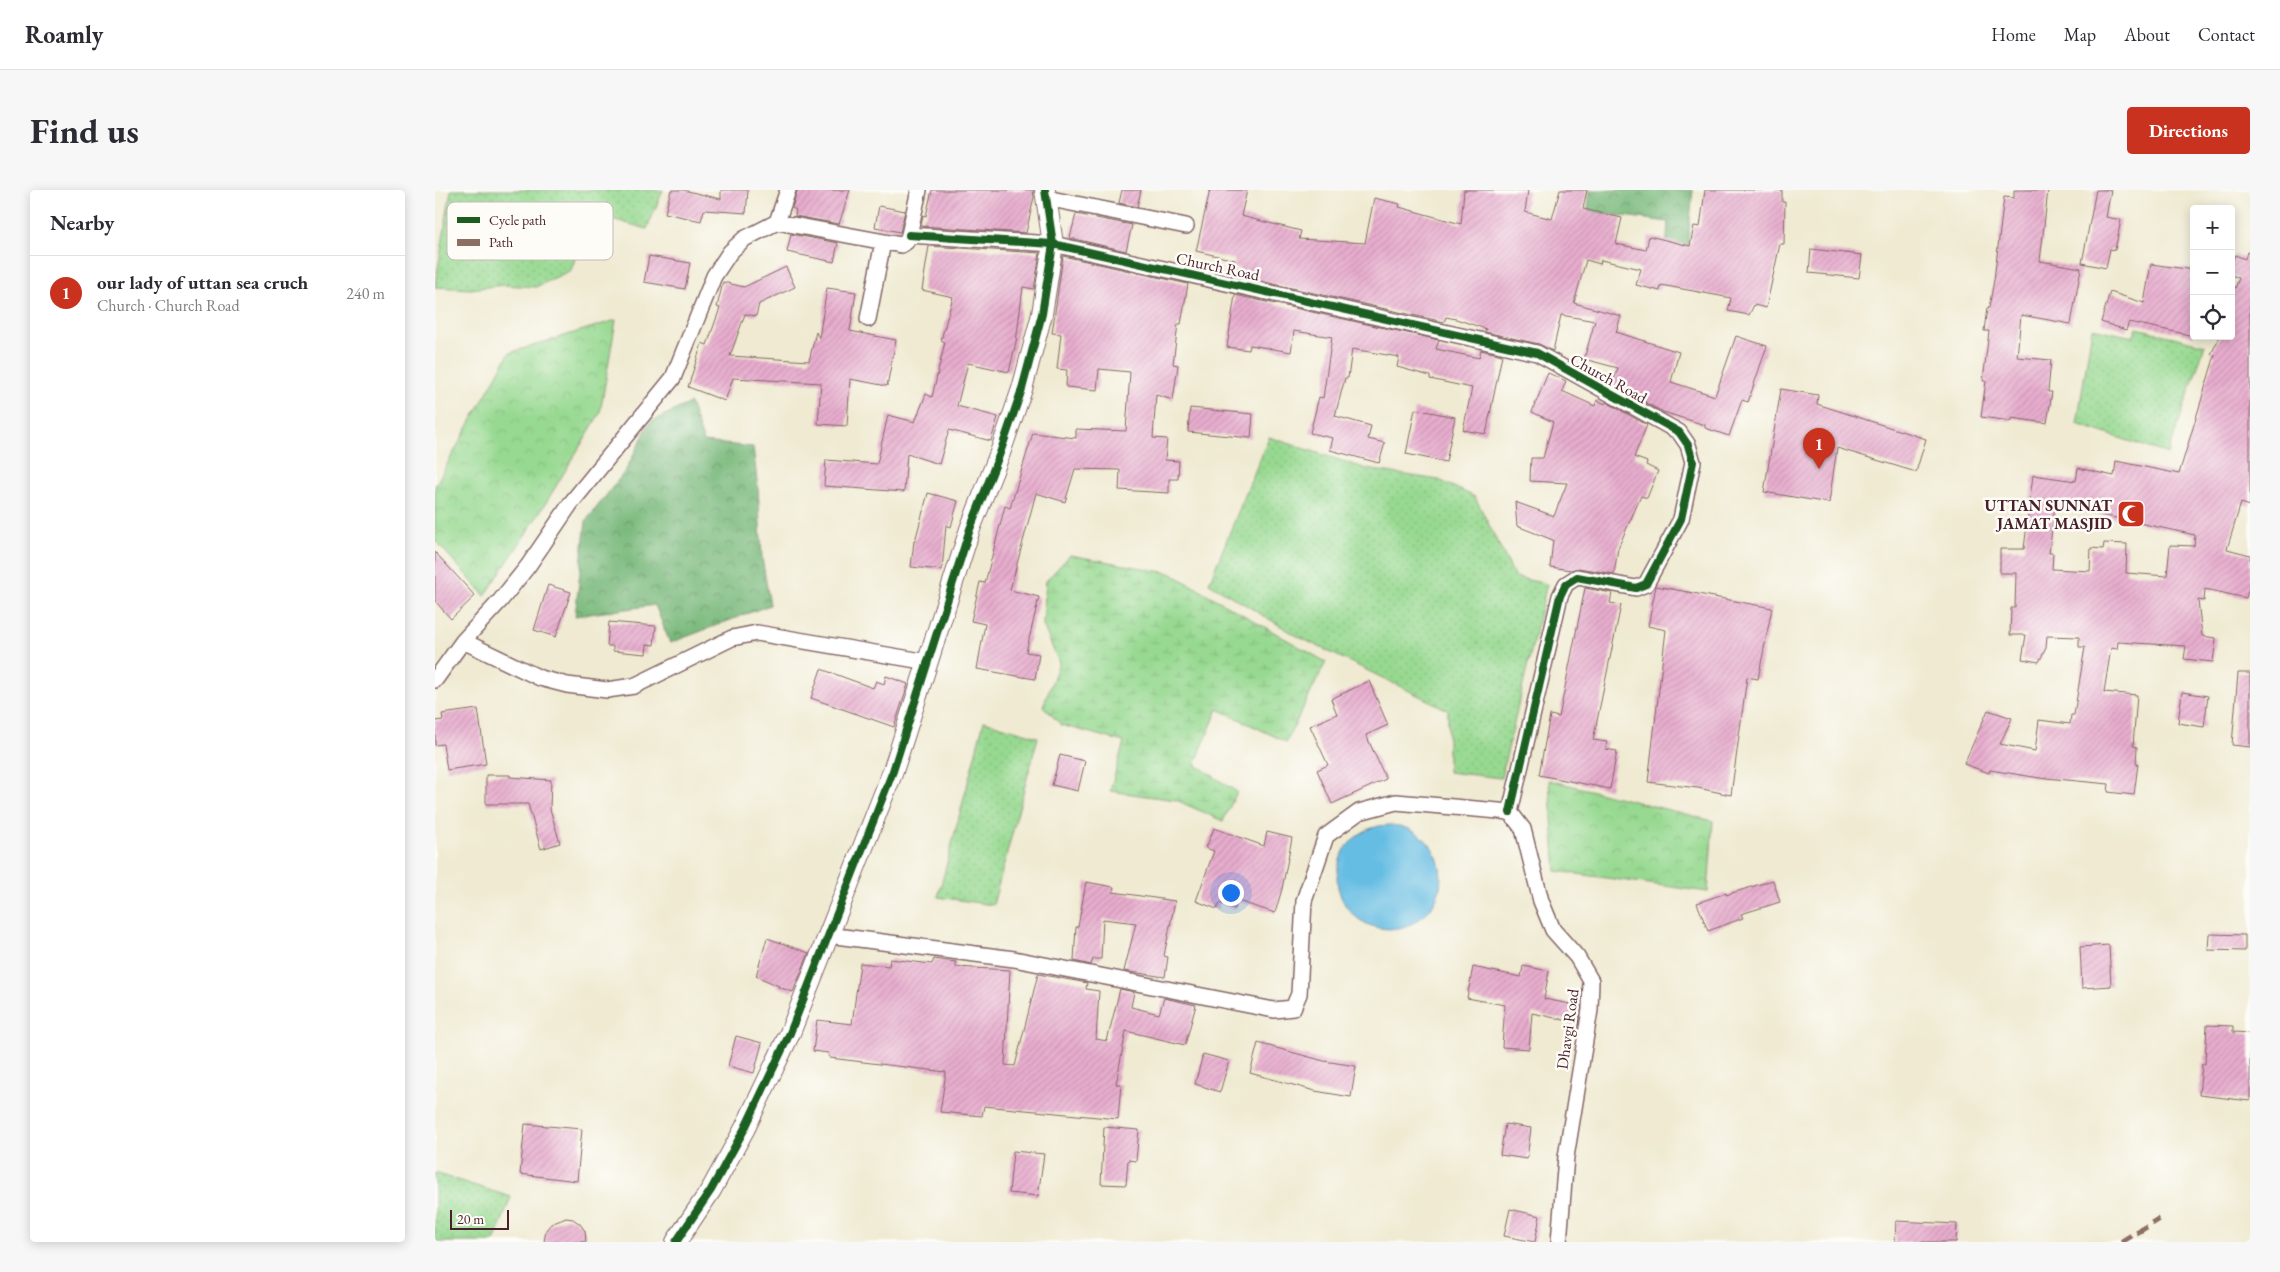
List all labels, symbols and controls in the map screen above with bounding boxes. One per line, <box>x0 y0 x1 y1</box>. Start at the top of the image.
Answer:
text: Roamly <box>25 19 103 50</box>
text: Home <box>1991 23 2036 46</box>
text: Map <box>2064 23 2096 46</box>
text: About <box>2124 23 2170 46</box>
text: Contact <box>2198 23 2255 46</box>
button: Directions <box>2127 107 2250 154</box>
text: Find us <box>30 108 139 153</box>
legend <box>447 202 613 260</box>
map controls <box>2190 205 2235 340</box>
button: + <box>2190 205 2235 250</box>
text: Nearby <box>50 209 114 236</box>
text: Cycle path <box>489 211 546 229</box>
text: Path <box>489 233 513 251</box>
street label: Church Road <box>1174 247 1262 286</box>
button: − <box>2190 250 2235 295</box>
text: our lady of uttan sea cruch <box>97 270 308 295</box>
text: 1 <box>62 283 70 304</box>
text: 240 m <box>346 283 385 304</box>
text: Church · Church Road <box>97 295 240 316</box>
button: locate <box>2190 295 2235 340</box>
street label: Church Road <box>1567 349 1652 409</box>
pin: 1 <box>1803 428 1835 469</box>
place label: UTTAN SUNNAT JAMAT MASJID <box>1985 495 2113 534</box>
mosque icon: UTTAN SUNNAT JAMAT MASJID <box>2116 499 2146 529</box>
your location <box>1218 880 1244 906</box>
street label: Dhavgi Road <box>1551 987 1584 1071</box>
scale bar <box>450 1207 509 1230</box>
text: 20 m <box>457 1210 484 1228</box>

